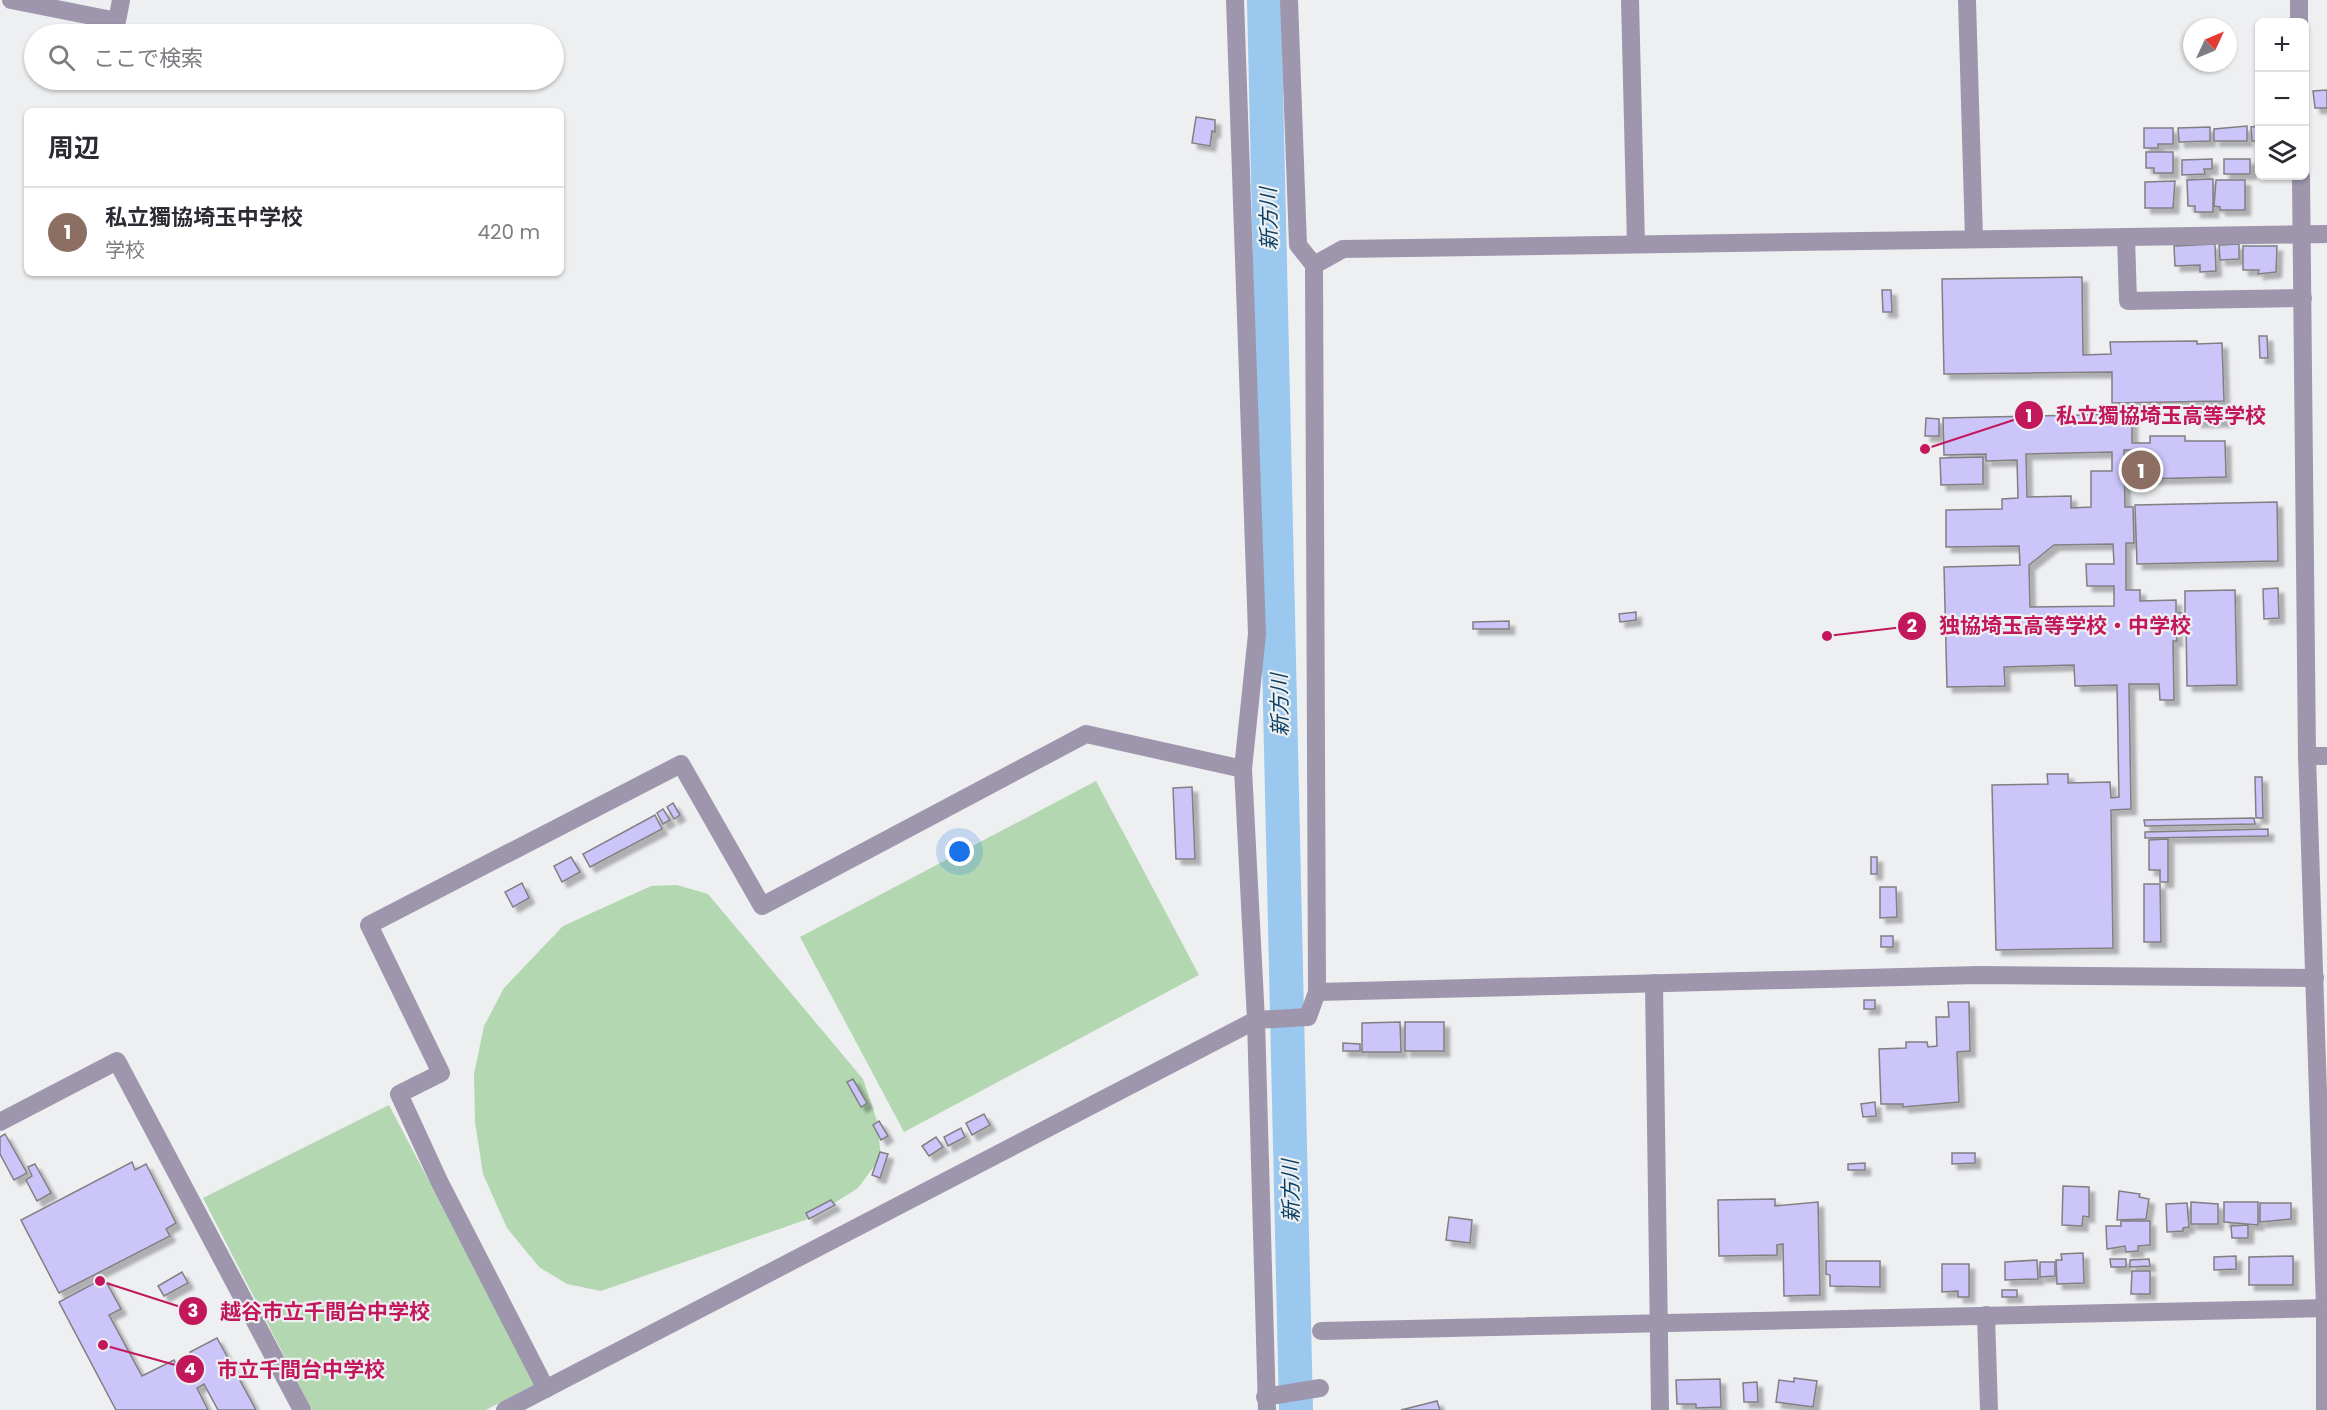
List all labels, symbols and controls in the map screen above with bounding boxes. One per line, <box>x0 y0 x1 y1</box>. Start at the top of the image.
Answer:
north arrow <box>2183 18 2237 72</box>
map controls <box>2255 18 2309 180</box>
button: + <box>2255 18 2309 72</box>
search box <box>24 24 564 90</box>
icon: search <box>45 41 78 74</box>
text: ここで検索 <box>93 43 203 74</box>
button: − <box>2255 72 2309 126</box>
button: layers <box>2255 126 2309 180</box>
text: 周辺 <box>48 130 100 166</box>
water label: 新方川 <box>1253 185 1284 251</box>
text: 私立獨協埼玉中学校 <box>105 202 303 233</box>
text: 1 <box>64 218 71 246</box>
text: 420 m <box>477 218 540 246</box>
text: 学校 <box>105 236 145 264</box>
callout: 私立獨協埼玉高等学校 <box>2014 396 2278 435</box>
text: 私立獨協埼玉高等学校 <box>2056 401 2266 430</box>
text: 1 <box>2026 403 2032 428</box>
pin: 1 <box>2122 448 2160 492</box>
callout: 独協埼玉高等学校・中学校 <box>1897 607 2203 646</box>
text: 独協埼玉高等学校・中学校 <box>1939 611 2191 640</box>
text: 2 <box>1907 613 1917 638</box>
water label: 新方川 <box>1264 671 1295 737</box>
your location <box>945 837 974 866</box>
water label: 新方川 <box>1275 1157 1306 1223</box>
callout: 越谷市立千間台中学校 <box>178 1292 442 1331</box>
text: 越谷市立千間台中学校 <box>220 1297 430 1326</box>
text: 3 <box>188 1298 198 1323</box>
callout: 市立千間台中学校 <box>175 1350 397 1389</box>
text: 市立千間台中学校 <box>217 1355 385 1384</box>
text: 4 <box>184 1356 196 1381</box>

